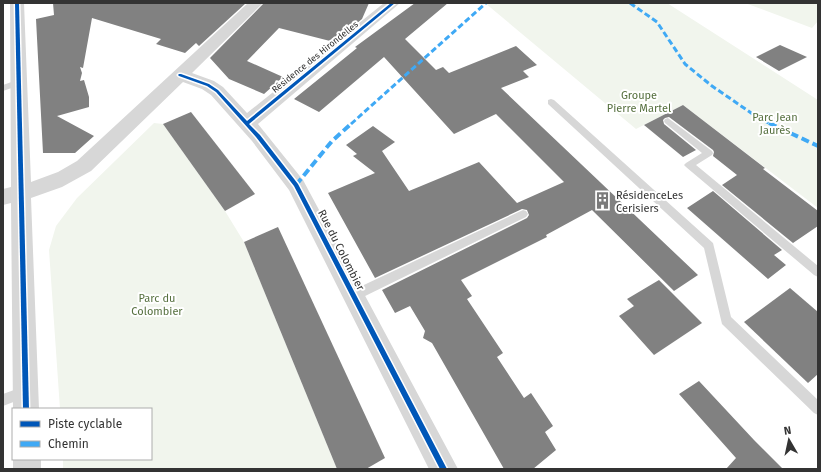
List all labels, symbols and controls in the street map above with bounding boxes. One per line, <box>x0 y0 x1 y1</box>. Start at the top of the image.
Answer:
street label: Résidence des Hirondelles <box>270 19 360 95</box>
park label: Groupe Pierre Martel <box>607 89 671 115</box>
park label: Parc Jean Jaurès <box>752 111 798 137</box>
place label: RésidenceLes Cerisiers <box>616 189 683 215</box>
building icon: RésidenceLes Cerisiers <box>593 191 613 211</box>
street label: Rue du Colombier <box>315 207 367 293</box>
park label: Parc du Colombier <box>131 292 183 318</box>
legend <box>12 408 152 460</box>
text: Piste cyclable <box>48 417 122 431</box>
north arrow <box>769 420 809 460</box>
text: N <box>783 424 792 438</box>
text: Chemin <box>48 437 89 451</box>

